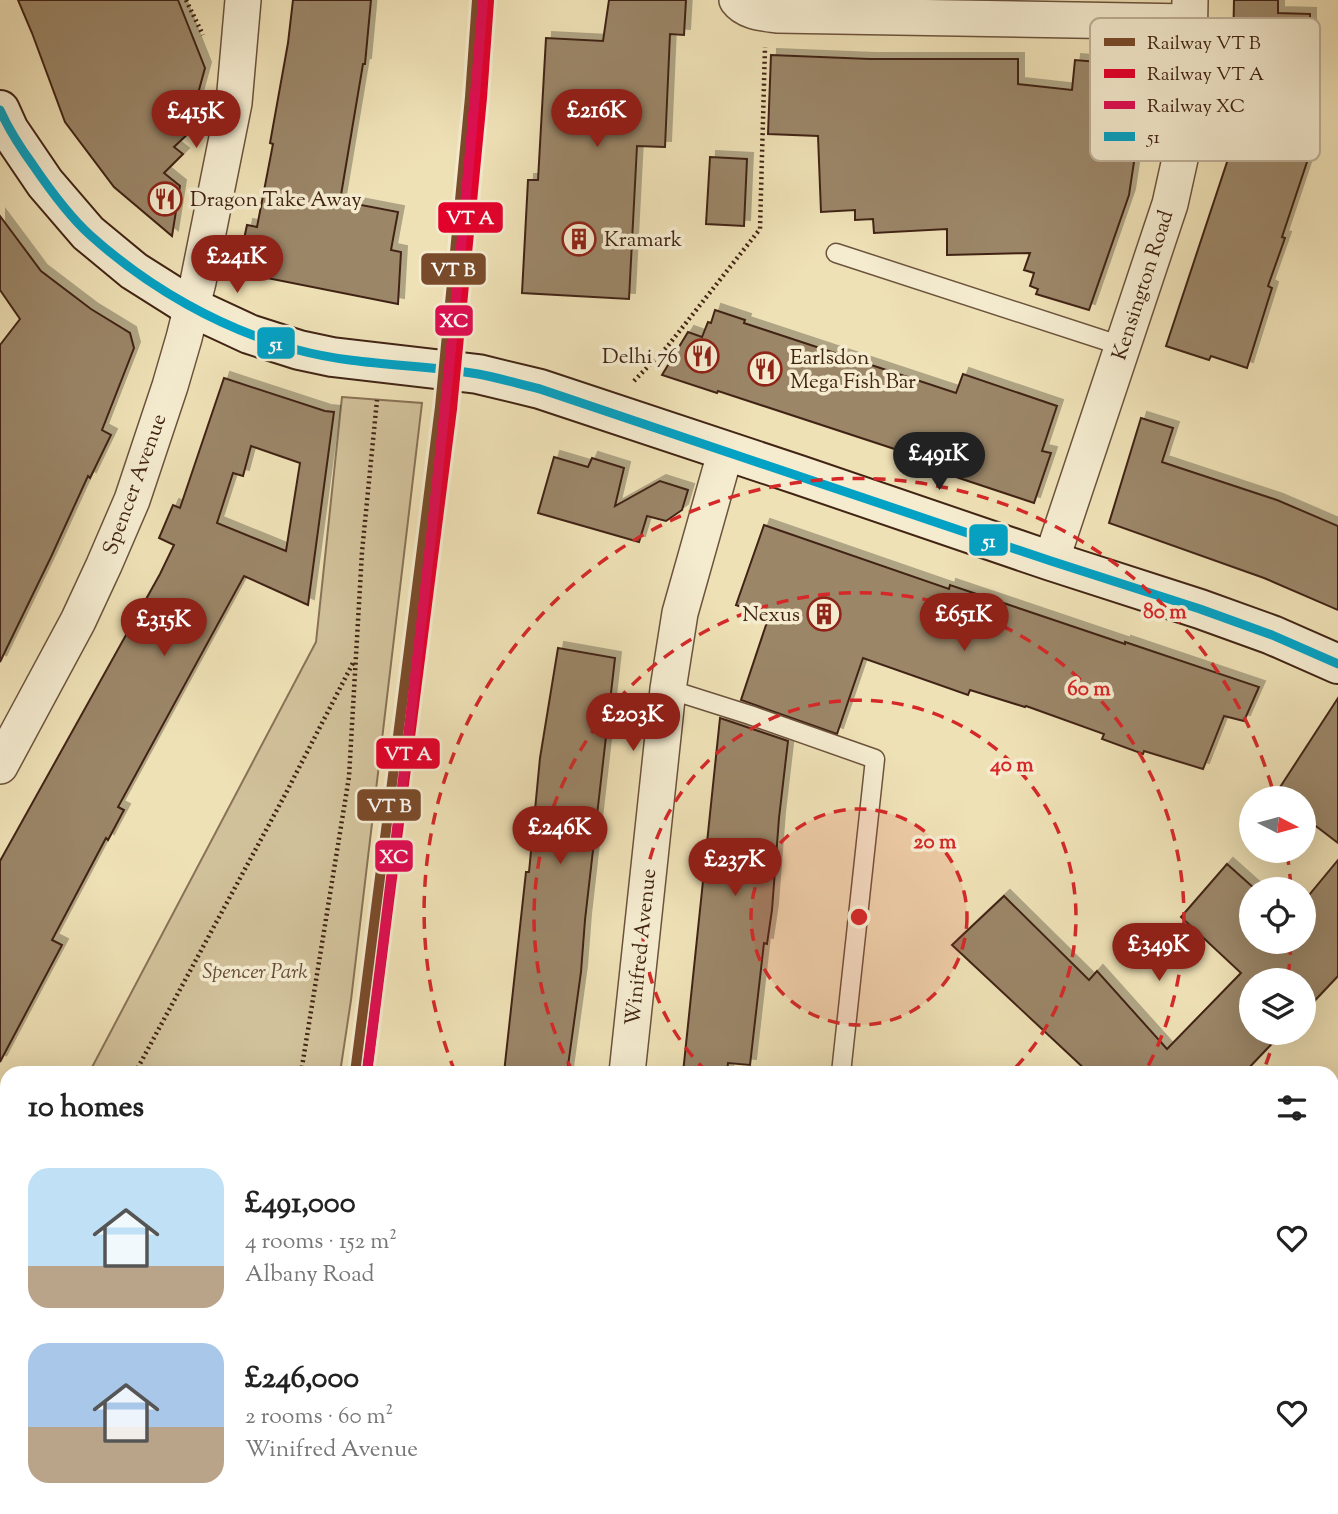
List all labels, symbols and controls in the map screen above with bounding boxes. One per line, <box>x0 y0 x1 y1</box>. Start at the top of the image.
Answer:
legend <box>1090 18 1320 161</box>
text: Railway VT B <box>1147 31 1261 58</box>
text: Railway VT A <box>1147 62 1265 89</box>
pin: £415K <box>147 90 245 150</box>
pin: £216K <box>548 90 646 149</box>
text: Railway XC <box>1147 94 1245 121</box>
text: £216K <box>567 95 627 128</box>
text: £415K <box>168 96 224 129</box>
text: 51 <box>1146 125 1160 152</box>
restaurant icon: Dragon Take Away <box>146 180 184 218</box>
place label: Dragon Take Away <box>190 186 362 216</box>
line badge: VT A <box>437 201 504 234</box>
text: VT A <box>446 206 495 233</box>
street label: Kensington Road <box>1106 207 1182 364</box>
building icon: Kramark <box>560 220 598 258</box>
place label: Kramark <box>604 226 683 256</box>
pin: £241K <box>188 236 286 295</box>
text: £241K <box>207 241 267 274</box>
line badge: VT B <box>420 252 487 286</box>
text: VT B <box>431 258 475 285</box>
line badge: XC <box>434 304 474 337</box>
text: XC <box>439 309 469 336</box>
line badge: 51 <box>256 326 296 360</box>
text: 51 <box>268 332 283 359</box>
restaurant icon: Delhi 76 <box>683 337 721 375</box>
place label: Delhi 76 <box>602 343 678 373</box>
place label: Earlsdon Mega Fish Bar <box>790 344 916 398</box>
restaurant icon: Earlsdon Mega Fish Bar <box>746 350 784 388</box>
street label: Spencer Avenue <box>96 410 175 559</box>
pin: £491K <box>890 433 988 492</box>
text: £491K <box>909 438 969 471</box>
line badge: 51 <box>968 523 1009 557</box>
text: 51 <box>981 529 996 556</box>
pin: £651K <box>915 594 1013 653</box>
building icon: Nexus <box>805 595 843 633</box>
pin: £315K <box>115 598 213 658</box>
text: 80 m <box>1143 598 1187 628</box>
text: £651K <box>936 599 992 632</box>
place label: Nexus <box>742 601 800 631</box>
text: £315K <box>137 604 191 637</box>
text: 60 m <box>1067 675 1111 705</box>
pin: £203K <box>584 694 682 753</box>
text: £203K <box>602 699 664 732</box>
line badge: VT A <box>375 737 441 770</box>
text: VT A <box>384 742 433 769</box>
text: 40 m <box>989 751 1034 781</box>
north arrow <box>1239 786 1316 863</box>
map controls <box>1239 786 1316 1045</box>
line badge: VT B <box>356 788 422 822</box>
text: VT B <box>367 794 411 821</box>
pin: £246K <box>511 806 609 866</box>
text: £246K <box>528 812 592 845</box>
text: 20 m <box>914 828 957 858</box>
pin: £237K <box>686 838 784 898</box>
line badge: XC <box>374 839 414 873</box>
text: £237K <box>704 844 766 877</box>
text: XC <box>379 845 409 872</box>
street label: Winifred Avenue <box>619 867 665 1027</box>
button: locate <box>1239 877 1316 954</box>
centre of rings <box>847 905 871 929</box>
pin: £349K <box>1110 923 1208 983</box>
text: £349K <box>1128 929 1190 962</box>
park label: Spencer Park <box>202 958 308 988</box>
button: layers <box>1239 968 1316 1045</box>
text: 10 homes <box>28 1087 144 1130</box>
icon: filters <box>1273 1089 1311 1127</box>
text: £491,000 <box>245 1183 356 1226</box>
icon: home <box>84 1196 168 1280</box>
icon: heart <box>1273 1219 1311 1257</box>
text: 4 rooms · 152 m² <box>245 1226 397 1259</box>
text: Albany Road <box>245 1259 374 1292</box>
text: £246,000 <box>245 1358 359 1401</box>
icon: home <box>84 1371 168 1455</box>
icon: heart <box>1273 1394 1311 1432</box>
text: 2 rooms · 60 m² <box>245 1401 393 1434</box>
text: Winifred Avenue <box>245 1434 418 1467</box>

